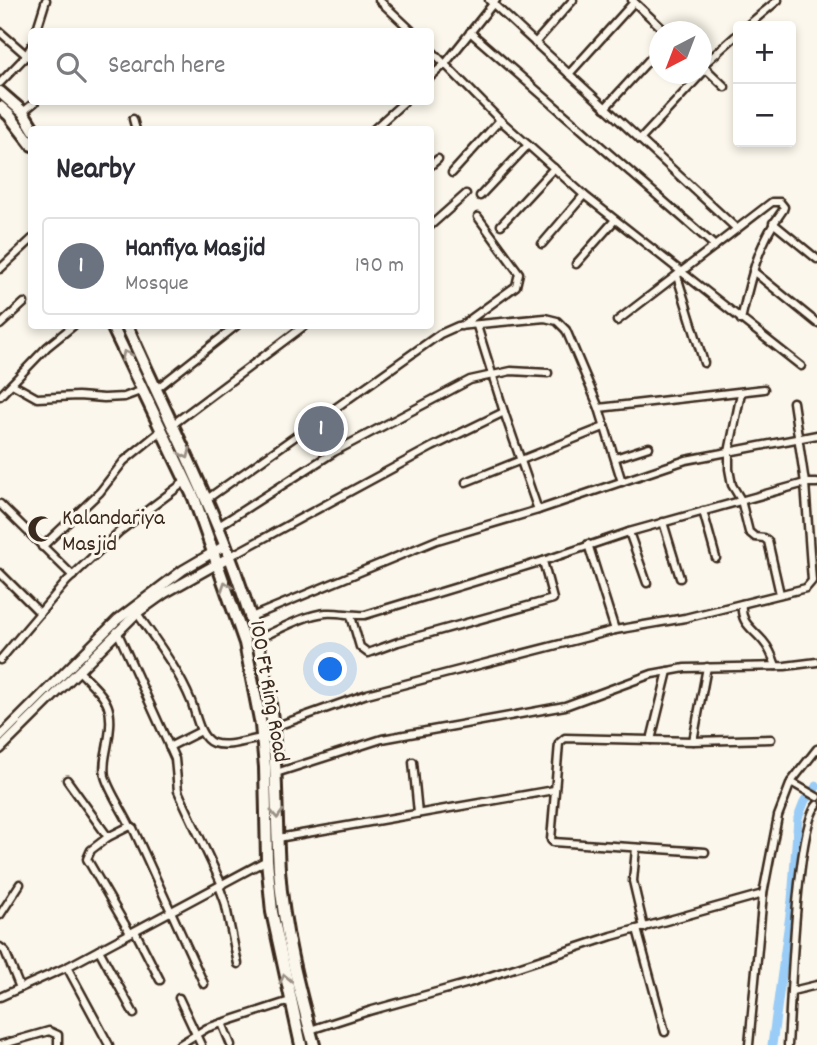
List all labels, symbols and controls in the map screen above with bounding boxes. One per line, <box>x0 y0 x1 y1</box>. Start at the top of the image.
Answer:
north arrow <box>649 21 712 84</box>
map controls <box>733 21 796 147</box>
button: + <box>733 21 796 84</box>
search box <box>28 28 434 105</box>
icon: search <box>52 48 90 86</box>
text: Search here <box>108 48 226 85</box>
button: − <box>733 84 796 147</box>
text: Nearby <box>56 150 134 193</box>
text: Hanfiya Masjid <box>125 231 265 268</box>
text: 1 <box>78 250 84 283</box>
text: 190 m <box>355 250 404 283</box>
text: Mosque <box>125 268 189 301</box>
one-way arrow <box>121 350 135 362</box>
pin: 1 <box>298 403 344 455</box>
one-way arrow <box>178 447 192 460</box>
place label: Kalandariya Masjid <box>62 503 166 562</box>
mosque icon: Kalandariya Masjid <box>26 514 56 544</box>
one-way arrow <box>220 580 234 592</box>
street label: 100 Ft Ring Road <box>239 618 296 765</box>
your location <box>313 652 347 686</box>
one-way arrow <box>269 808 284 819</box>
one-way arrow <box>279 973 294 985</box>

